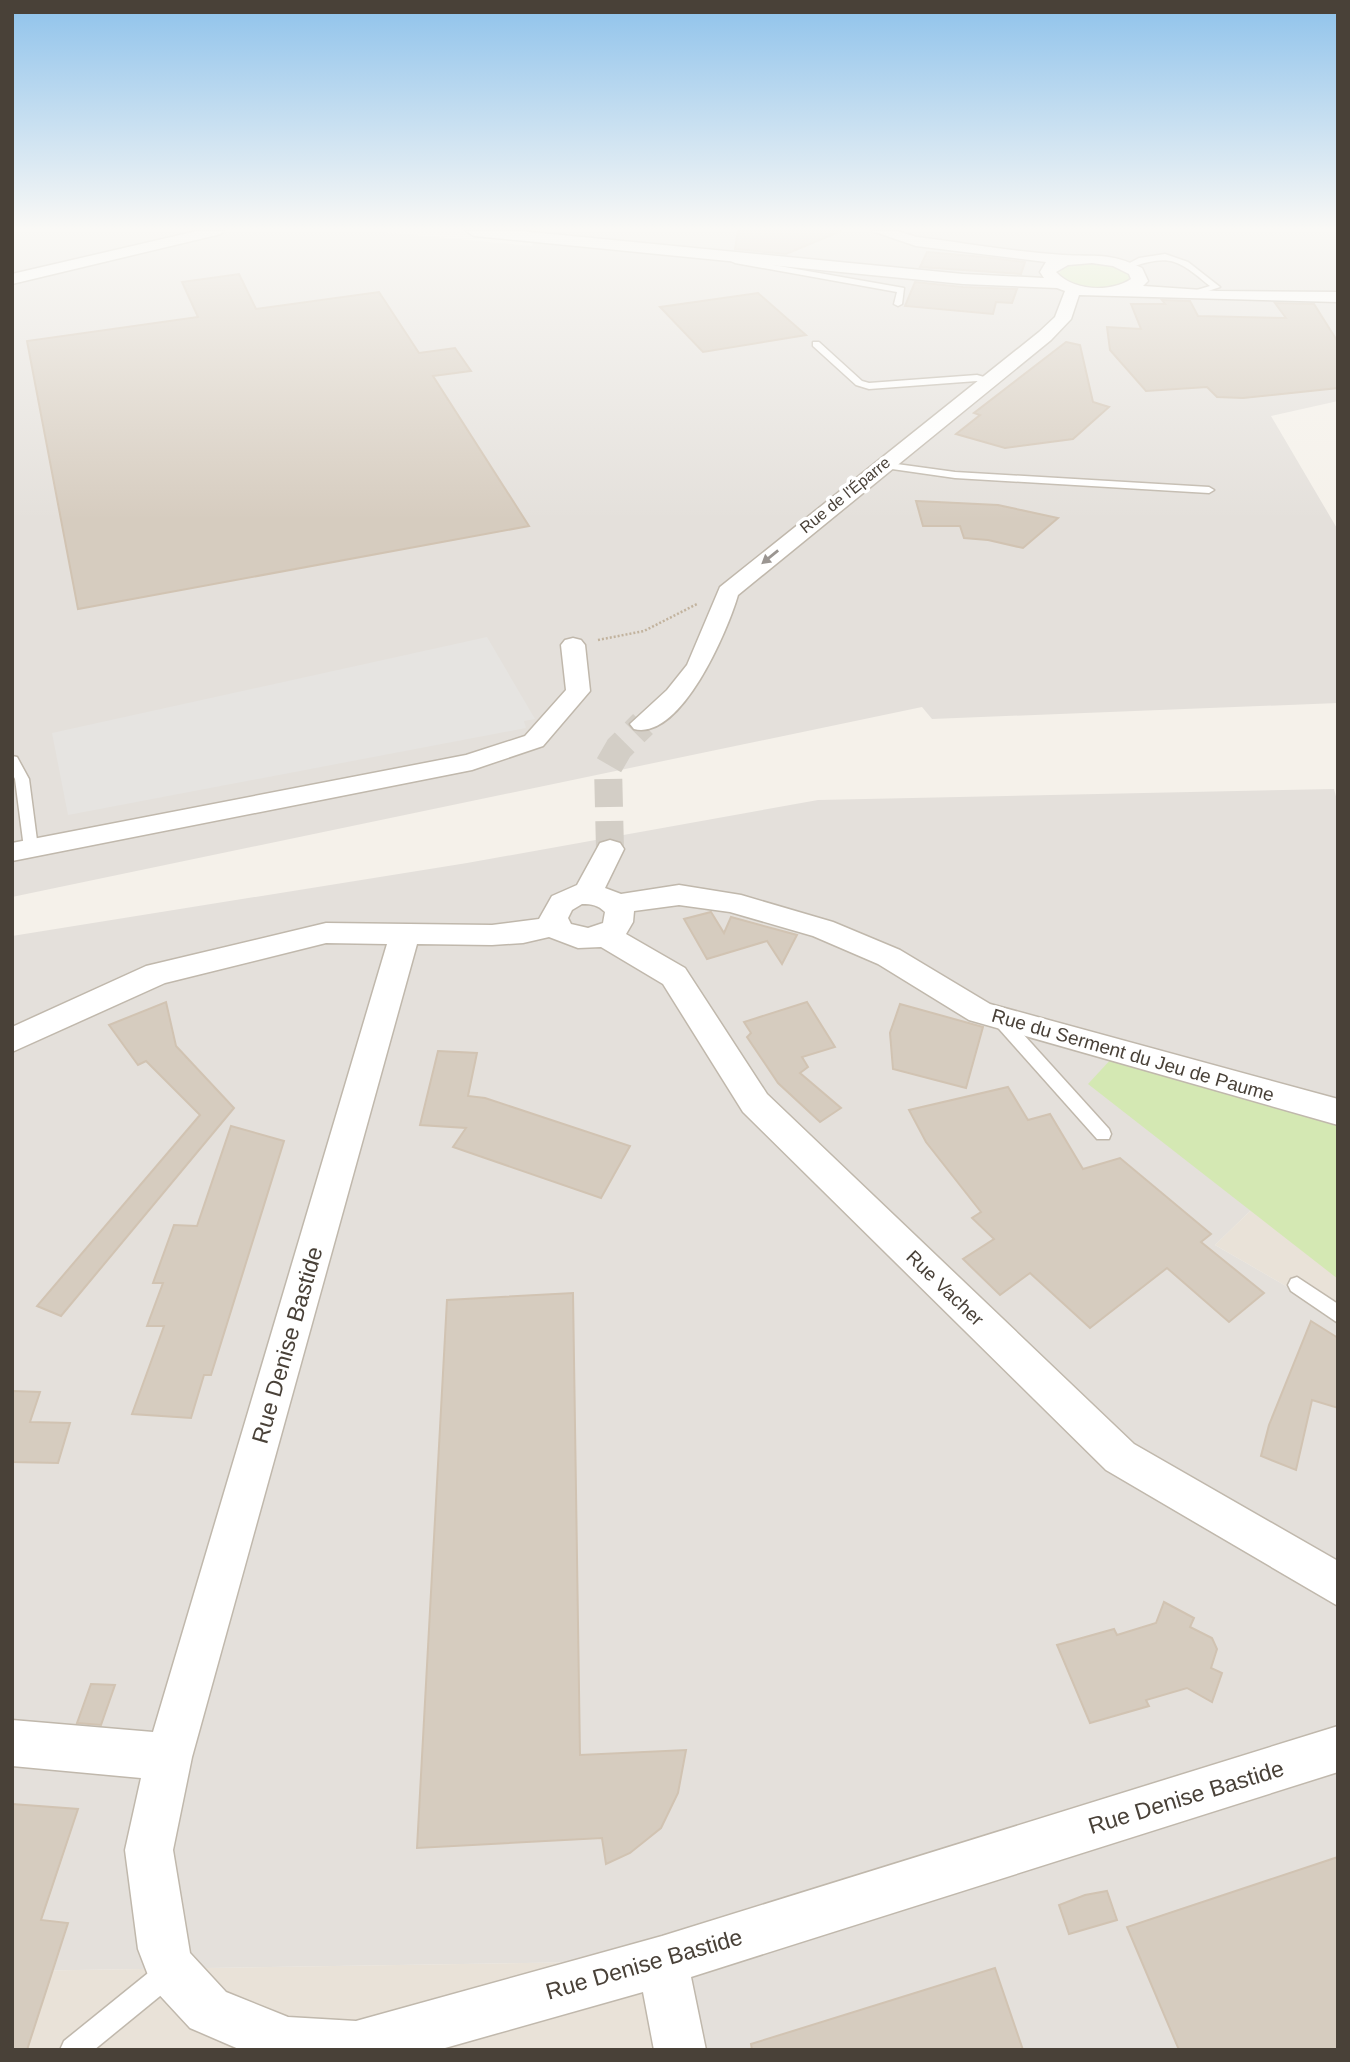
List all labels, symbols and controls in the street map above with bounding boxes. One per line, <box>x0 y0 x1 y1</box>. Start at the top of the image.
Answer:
street label: Rue de l'Éparre <box>796 453 893 536</box>
one-way arrow <box>762 549 779 564</box>
street label: Rue du Serment du Jeu de Paume <box>989 1005 1277 1105</box>
street label: Rue Denise Bastide <box>246 1244 328 1446</box>
street label: Rue Vacher <box>902 1246 988 1330</box>
street label: Rue Denise Bastide <box>1085 1755 1287 1839</box>
street label: Rue Denise Bastide <box>543 1923 745 2005</box>

